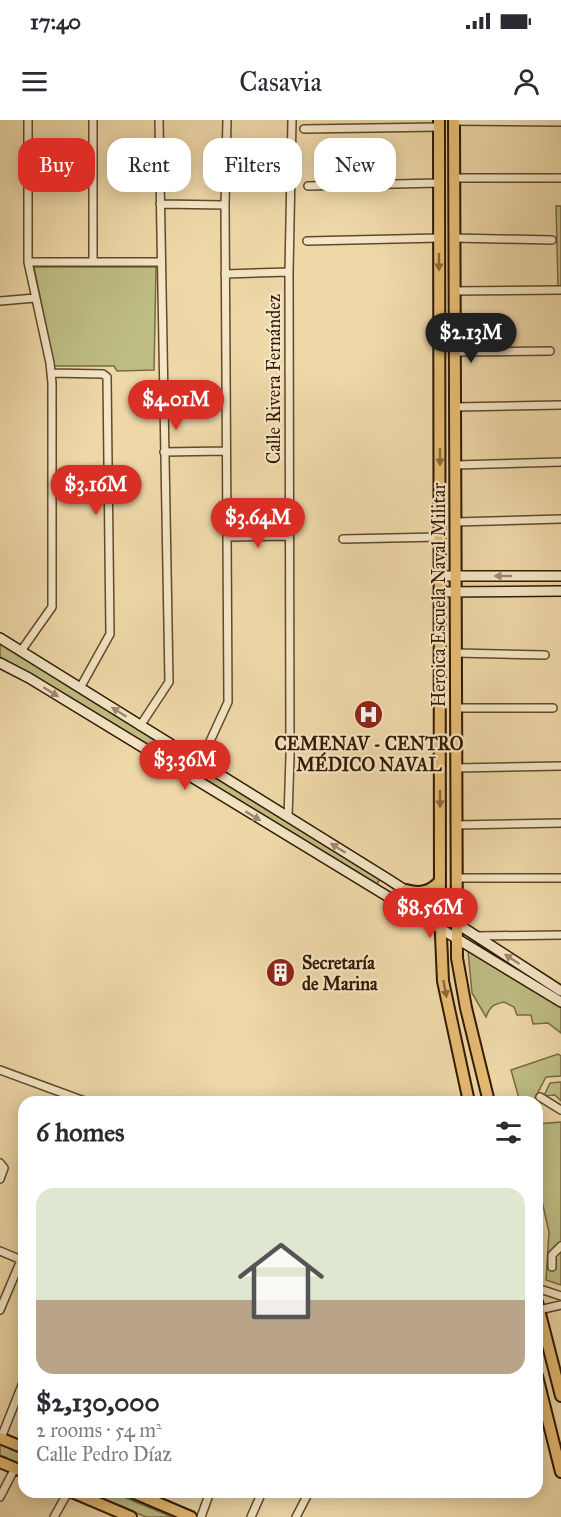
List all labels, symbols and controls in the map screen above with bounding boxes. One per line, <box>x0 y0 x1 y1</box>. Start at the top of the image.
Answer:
text: 17:40 <box>30 8 81 35</box>
icon: menu <box>18 65 51 98</box>
text: Casavia <box>239 65 322 98</box>
icon: person <box>510 65 543 98</box>
chip: Buy <box>18 138 95 192</box>
chip: Rent <box>107 138 191 192</box>
chip: Filters <box>203 138 302 192</box>
chip: New <box>314 138 396 192</box>
one-way arrow <box>434 253 444 272</box>
street label: Calle Rivera Fernández <box>263 294 285 464</box>
pin: $2.13M <box>422 313 520 364</box>
text: $2.13M <box>440 320 502 344</box>
pin: $4.01M <box>127 380 225 431</box>
text: $4.01M <box>142 387 210 411</box>
one-way arrow <box>435 448 445 467</box>
pin: $3.16M <box>47 465 145 516</box>
text: $3.16M <box>65 472 127 496</box>
street label: Heroica Escuela Naval Militar <box>428 483 450 707</box>
pin: $3.64M <box>209 498 307 549</box>
text: $3.64M <box>225 505 291 529</box>
one-way arrow <box>493 571 512 581</box>
one-way arrow <box>43 686 59 697</box>
hospital icon: CEMENAV - CENTRO MÉDICO NAVAL <box>353 699 385 731</box>
one-way arrow <box>110 707 127 718</box>
place label: CEMENAV - CENTRO MÉDICO NAVAL <box>275 733 464 776</box>
pin: $3.36M <box>136 740 234 791</box>
text: $3.36M <box>153 747 217 771</box>
one-way arrow <box>435 790 445 809</box>
one-way arrow <box>245 811 262 821</box>
one-way arrow <box>330 842 346 853</box>
pin: $8.56M <box>381 888 479 939</box>
text: $8.56M <box>397 895 463 919</box>
place label: Secretaría de Marina <box>302 952 378 995</box>
one-way arrow <box>504 954 520 965</box>
building icon: Secretaría de Marina <box>265 957 297 989</box>
one-way arrow <box>441 979 450 998</box>
text: 6 homes <box>36 1116 125 1148</box>
icon: filters <box>492 1116 525 1149</box>
icon: home <box>227 1227 335 1335</box>
text: $2,130,000 <box>36 1386 160 1418</box>
text: 2 rooms · 54 m² <box>36 1418 162 1442</box>
text: Calle Pedro Díaz <box>36 1442 172 1466</box>

